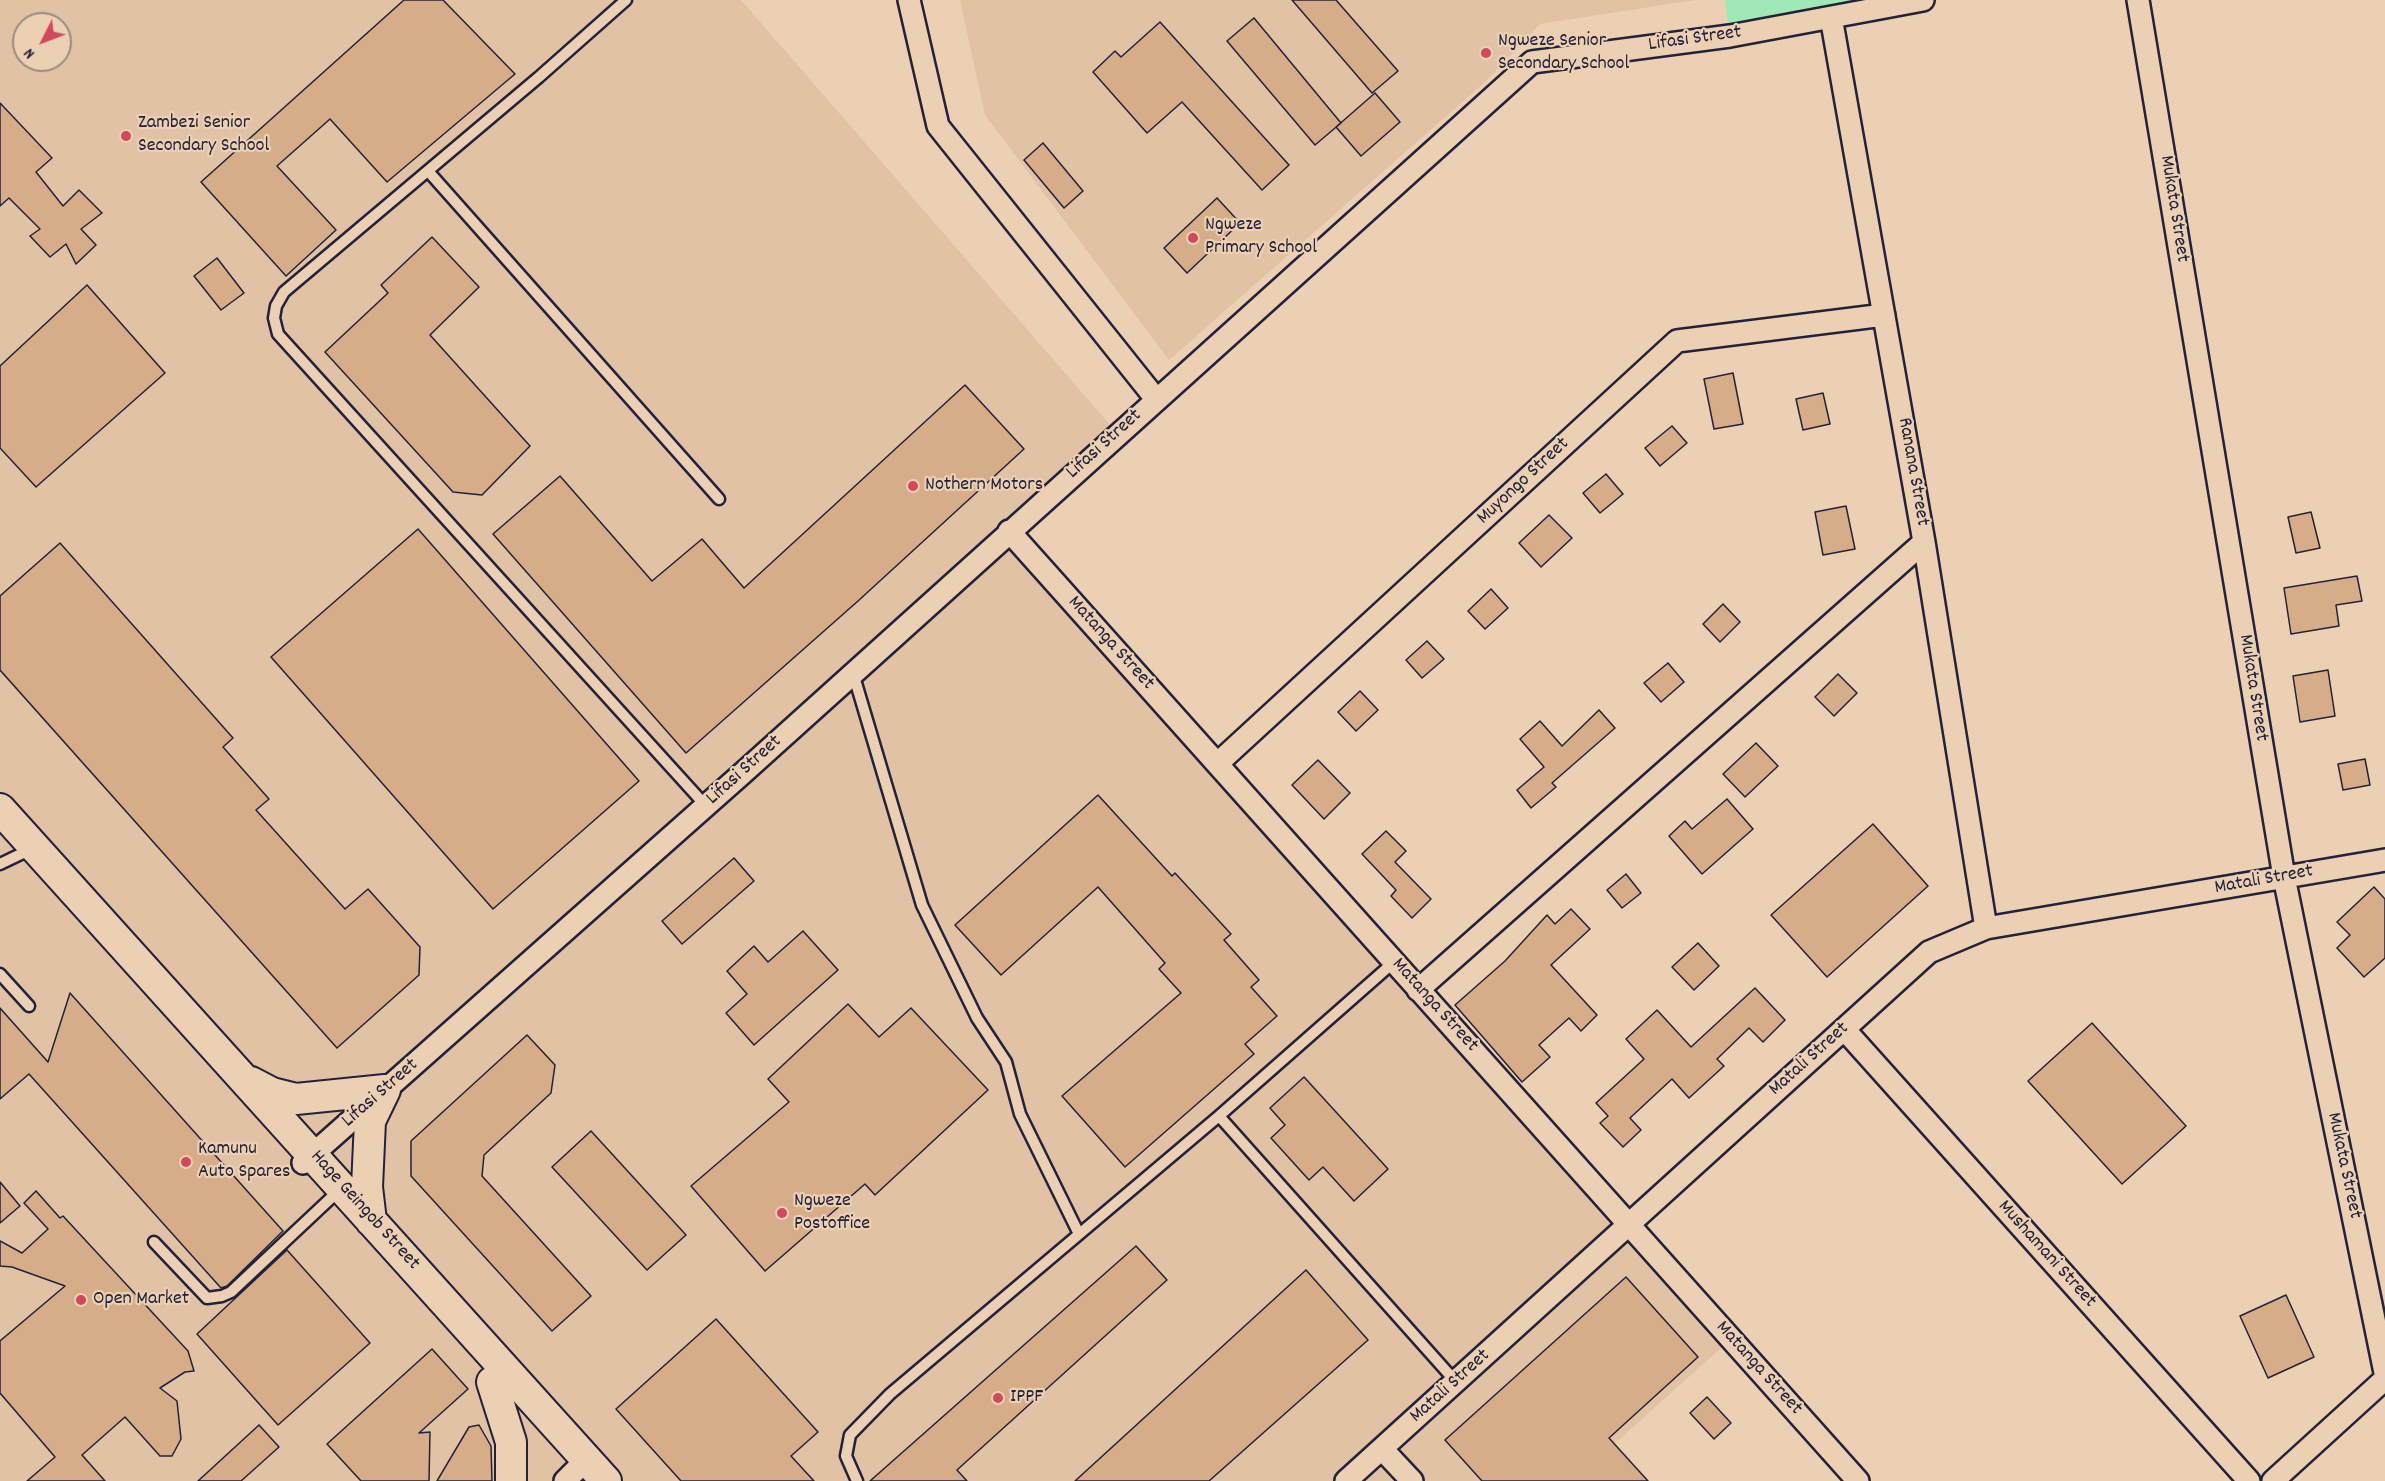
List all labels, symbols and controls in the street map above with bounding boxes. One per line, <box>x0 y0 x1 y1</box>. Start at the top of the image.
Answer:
north arrow <box>12 12 72 72</box>
street label: Lifasi Street <box>1647 22 1743 58</box>
place label: Ngweze Senior Secondary School <box>1498 30 1629 77</box>
text: N <box>19 42 41 64</box>
marker: Ngweze Senior Secondary School <box>1479 46 1493 60</box>
place label: Zambezi Senior Secondary School <box>138 112 269 159</box>
marker: Zambezi Senior Secondary School <box>119 129 133 143</box>
street label: Mukata Street <box>2153 154 2193 264</box>
place label: Ngweze Primary School <box>1205 214 1317 261</box>
marker: Ngweze Primary School <box>1186 231 1200 245</box>
street label: Lifasi Street <box>1062 405 1148 485</box>
street label: Ranana Street <box>1891 416 1933 528</box>
street label: Muyongo Street <box>1473 433 1575 531</box>
place label: Nothern Motors <box>925 474 1043 498</box>
marker: Nothern Motors <box>906 479 920 493</box>
street label: Matanga Street <box>1061 592 1159 696</box>
street label: Mukata Street <box>2232 633 2272 743</box>
street label: Lifasi Street <box>702 731 788 811</box>
street label: Matali Street <box>2213 861 2315 901</box>
street label: Matanga Street <box>1385 954 1483 1058</box>
street label: Matali Street <box>1765 1018 1855 1102</box>
street label: Lifasi Street <box>338 1054 424 1134</box>
street label: Mukata Street <box>2320 1111 2366 1221</box>
place label: Kamunu Auto Spares <box>198 1138 290 1185</box>
street label: Hage Geingob Street <box>304 1146 424 1276</box>
marker: Kamunu Auto Spares <box>179 1155 193 1169</box>
place label: Ngweze Postoffice <box>794 1190 870 1237</box>
street label: Mushamani Street <box>1991 1196 2101 1314</box>
marker: Ngweze Postoffice <box>775 1206 789 1220</box>
place label: Open Market <box>93 1288 189 1312</box>
marker: Open Market <box>74 1293 88 1307</box>
street label: Matanga Street <box>1709 1317 1807 1421</box>
street label: Matali Street <box>1406 1345 1496 1429</box>
place label: IPPF <box>1010 1386 1043 1410</box>
marker: IPPF <box>991 1391 1005 1405</box>

